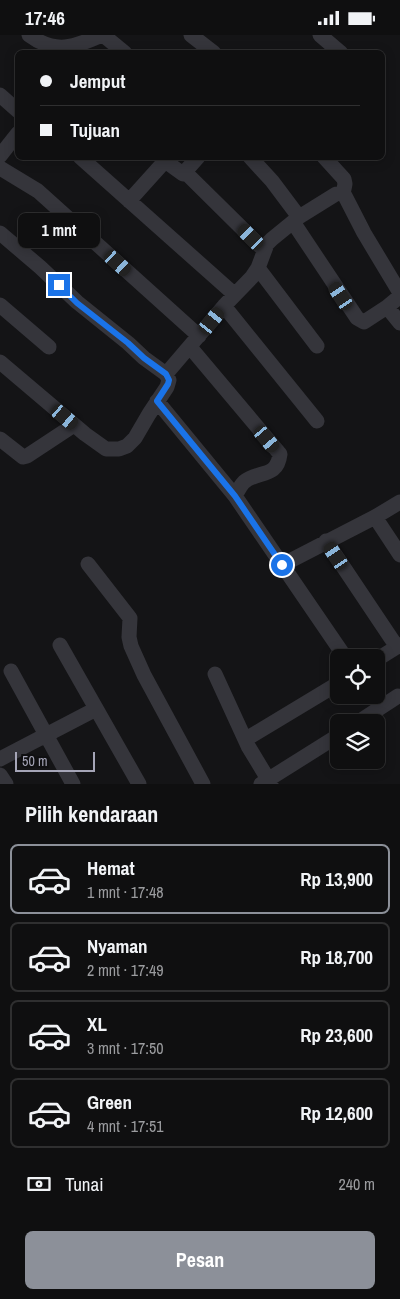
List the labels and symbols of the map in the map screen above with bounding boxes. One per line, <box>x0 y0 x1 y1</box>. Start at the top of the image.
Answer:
callout: 1 mnt <box>18 213 100 247</box>
car <box>235 221 266 253</box>
car <box>101 247 134 279</box>
route end <box>48 274 70 296</box>
car <box>326 279 355 313</box>
car <box>196 305 227 337</box>
car <box>48 402 81 432</box>
car <box>251 423 282 455</box>
car <box>321 539 350 573</box>
route start <box>271 554 293 576</box>
scale bar <box>15 749 95 772</box>

